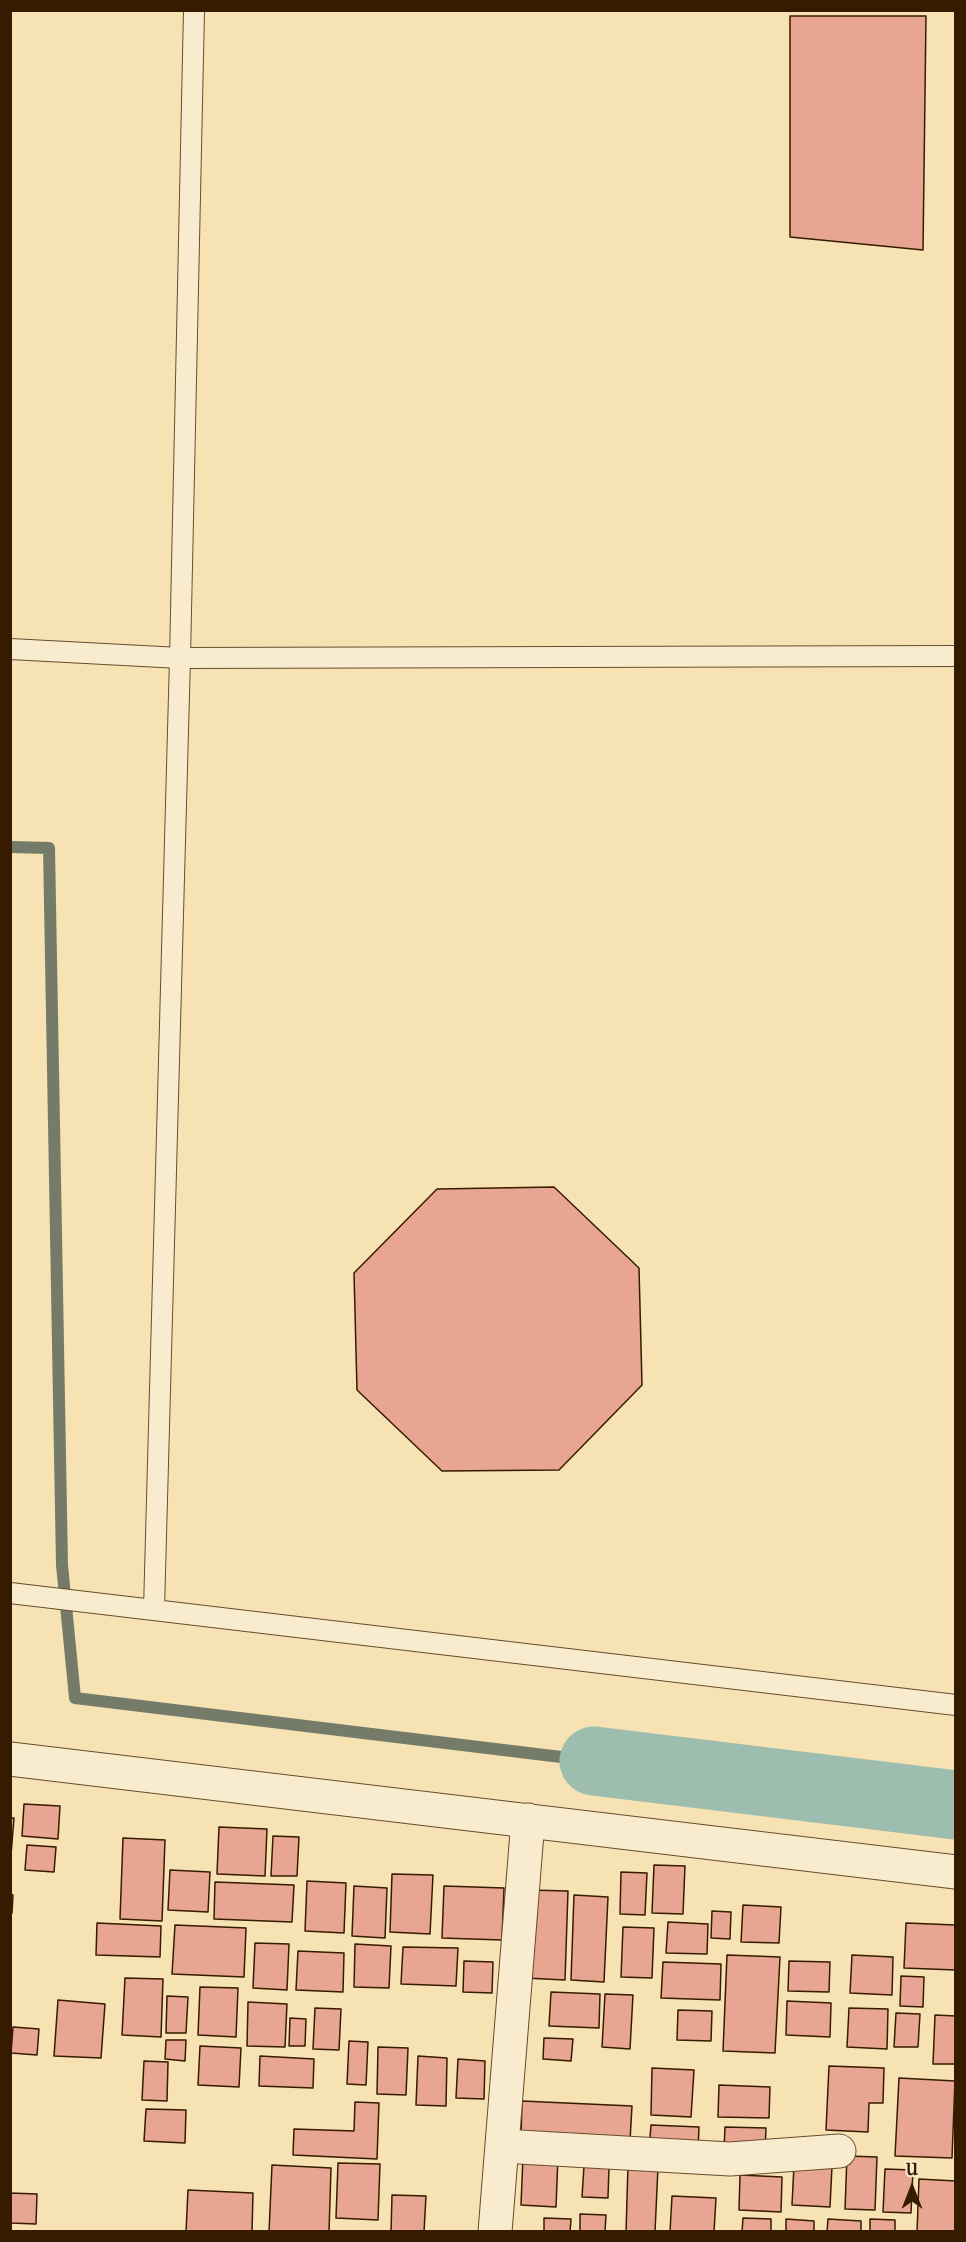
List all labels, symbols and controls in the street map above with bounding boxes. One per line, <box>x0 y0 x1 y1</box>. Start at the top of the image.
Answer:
north arrow <box>882 2158 942 2218</box>
text: U <box>906 2160 918 2179</box>

